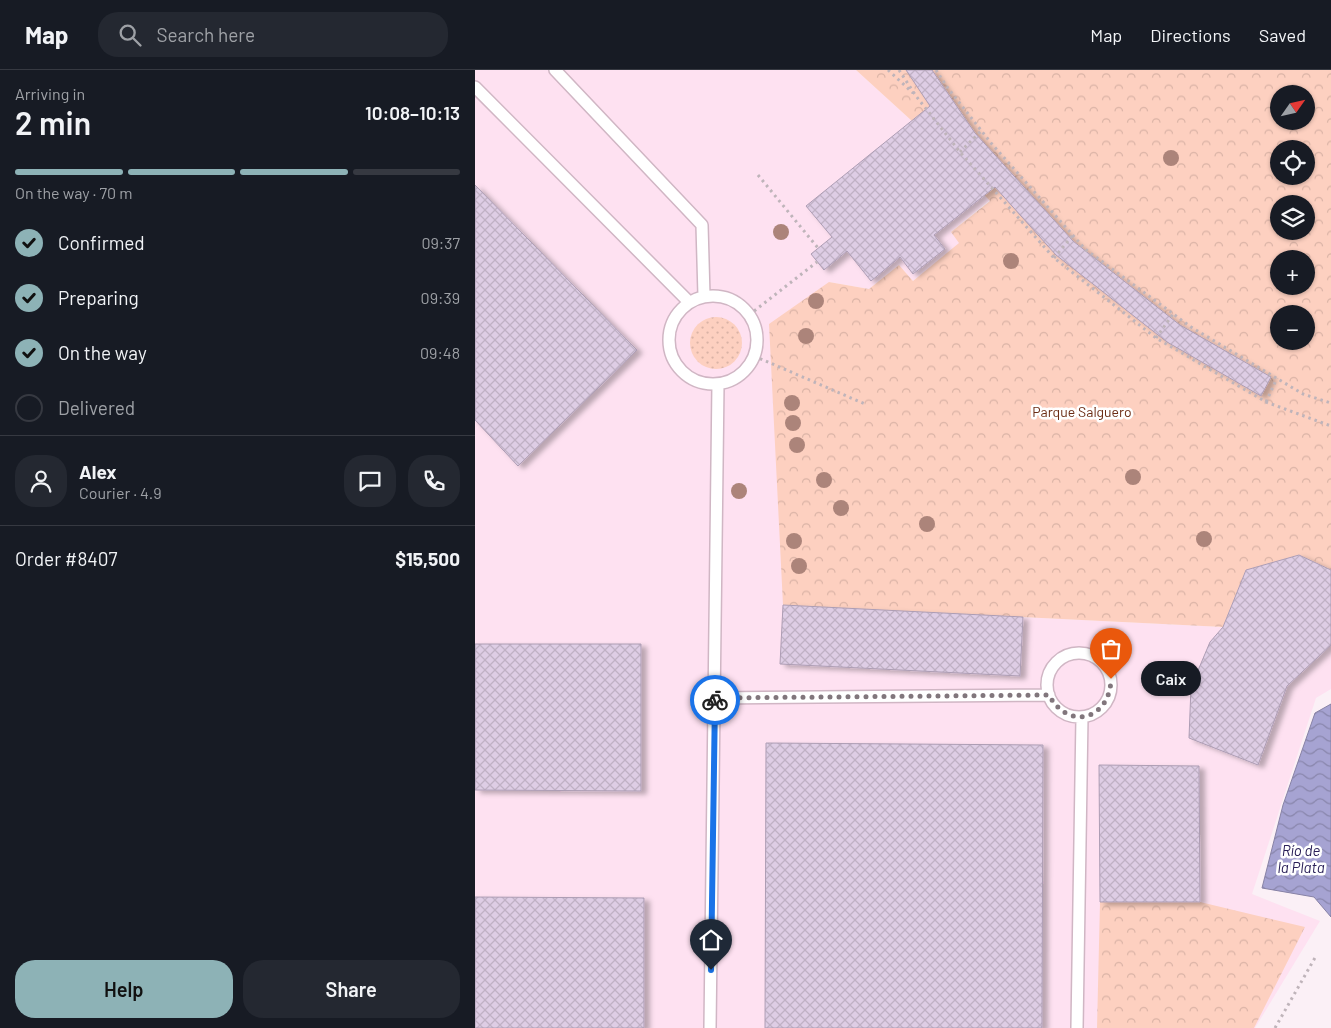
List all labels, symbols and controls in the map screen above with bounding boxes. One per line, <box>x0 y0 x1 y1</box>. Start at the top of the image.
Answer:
search box <box>98 12 448 57</box>
text: Map <box>25 20 68 49</box>
icon: search <box>116 21 144 49</box>
text: Search here <box>156 23 255 46</box>
text: Map <box>1090 24 1122 46</box>
text: Directions <box>1150 24 1231 46</box>
text: Saved <box>1259 24 1306 46</box>
text: Arriving in <box>15 84 85 103</box>
north arrow <box>1270 85 1315 130</box>
map controls <box>1270 85 1315 350</box>
text: 10:08–10:13 <box>365 101 460 124</box>
text: 2 min <box>15 103 91 141</box>
button: locate <box>1270 140 1315 185</box>
text: On the way · 70 m <box>15 183 132 202</box>
button: layers <box>1270 195 1315 240</box>
icon: check <box>15 229 43 257</box>
text: Confirmed <box>58 231 145 254</box>
text: 09:37 <box>421 233 460 252</box>
button: + <box>1270 250 1315 295</box>
icon: check <box>15 284 43 312</box>
text: Preparing <box>58 286 139 309</box>
text: 09:39 <box>421 288 460 307</box>
button: − <box>1270 305 1315 350</box>
icon: check <box>15 339 43 367</box>
text: On the way <box>58 341 147 364</box>
text: 09:48 <box>420 343 460 362</box>
text: Delivered <box>58 396 135 419</box>
park label: Parque Salguero <box>1032 403 1132 420</box>
button: person <box>15 455 67 507</box>
button: chat <box>344 455 396 507</box>
button: phone <box>408 455 460 507</box>
text: Alex <box>79 460 117 483</box>
text: Courier · 4.9 <box>79 483 162 502</box>
text: Order #8407 <box>15 547 117 570</box>
text: $15,500 <box>395 547 460 570</box>
pin <box>1090 628 1132 679</box>
icon: bag <box>1097 635 1125 663</box>
callout: Caix <box>1141 662 1201 696</box>
text: Caix <box>1156 669 1186 688</box>
courier <box>690 675 740 725</box>
icon: bike <box>701 686 729 714</box>
water label: Río de la Plata <box>1277 841 1325 876</box>
pin <box>690 919 732 970</box>
icon: home <box>697 926 725 954</box>
button: Help <box>15 960 233 1018</box>
button: Share <box>243 960 460 1018</box>

